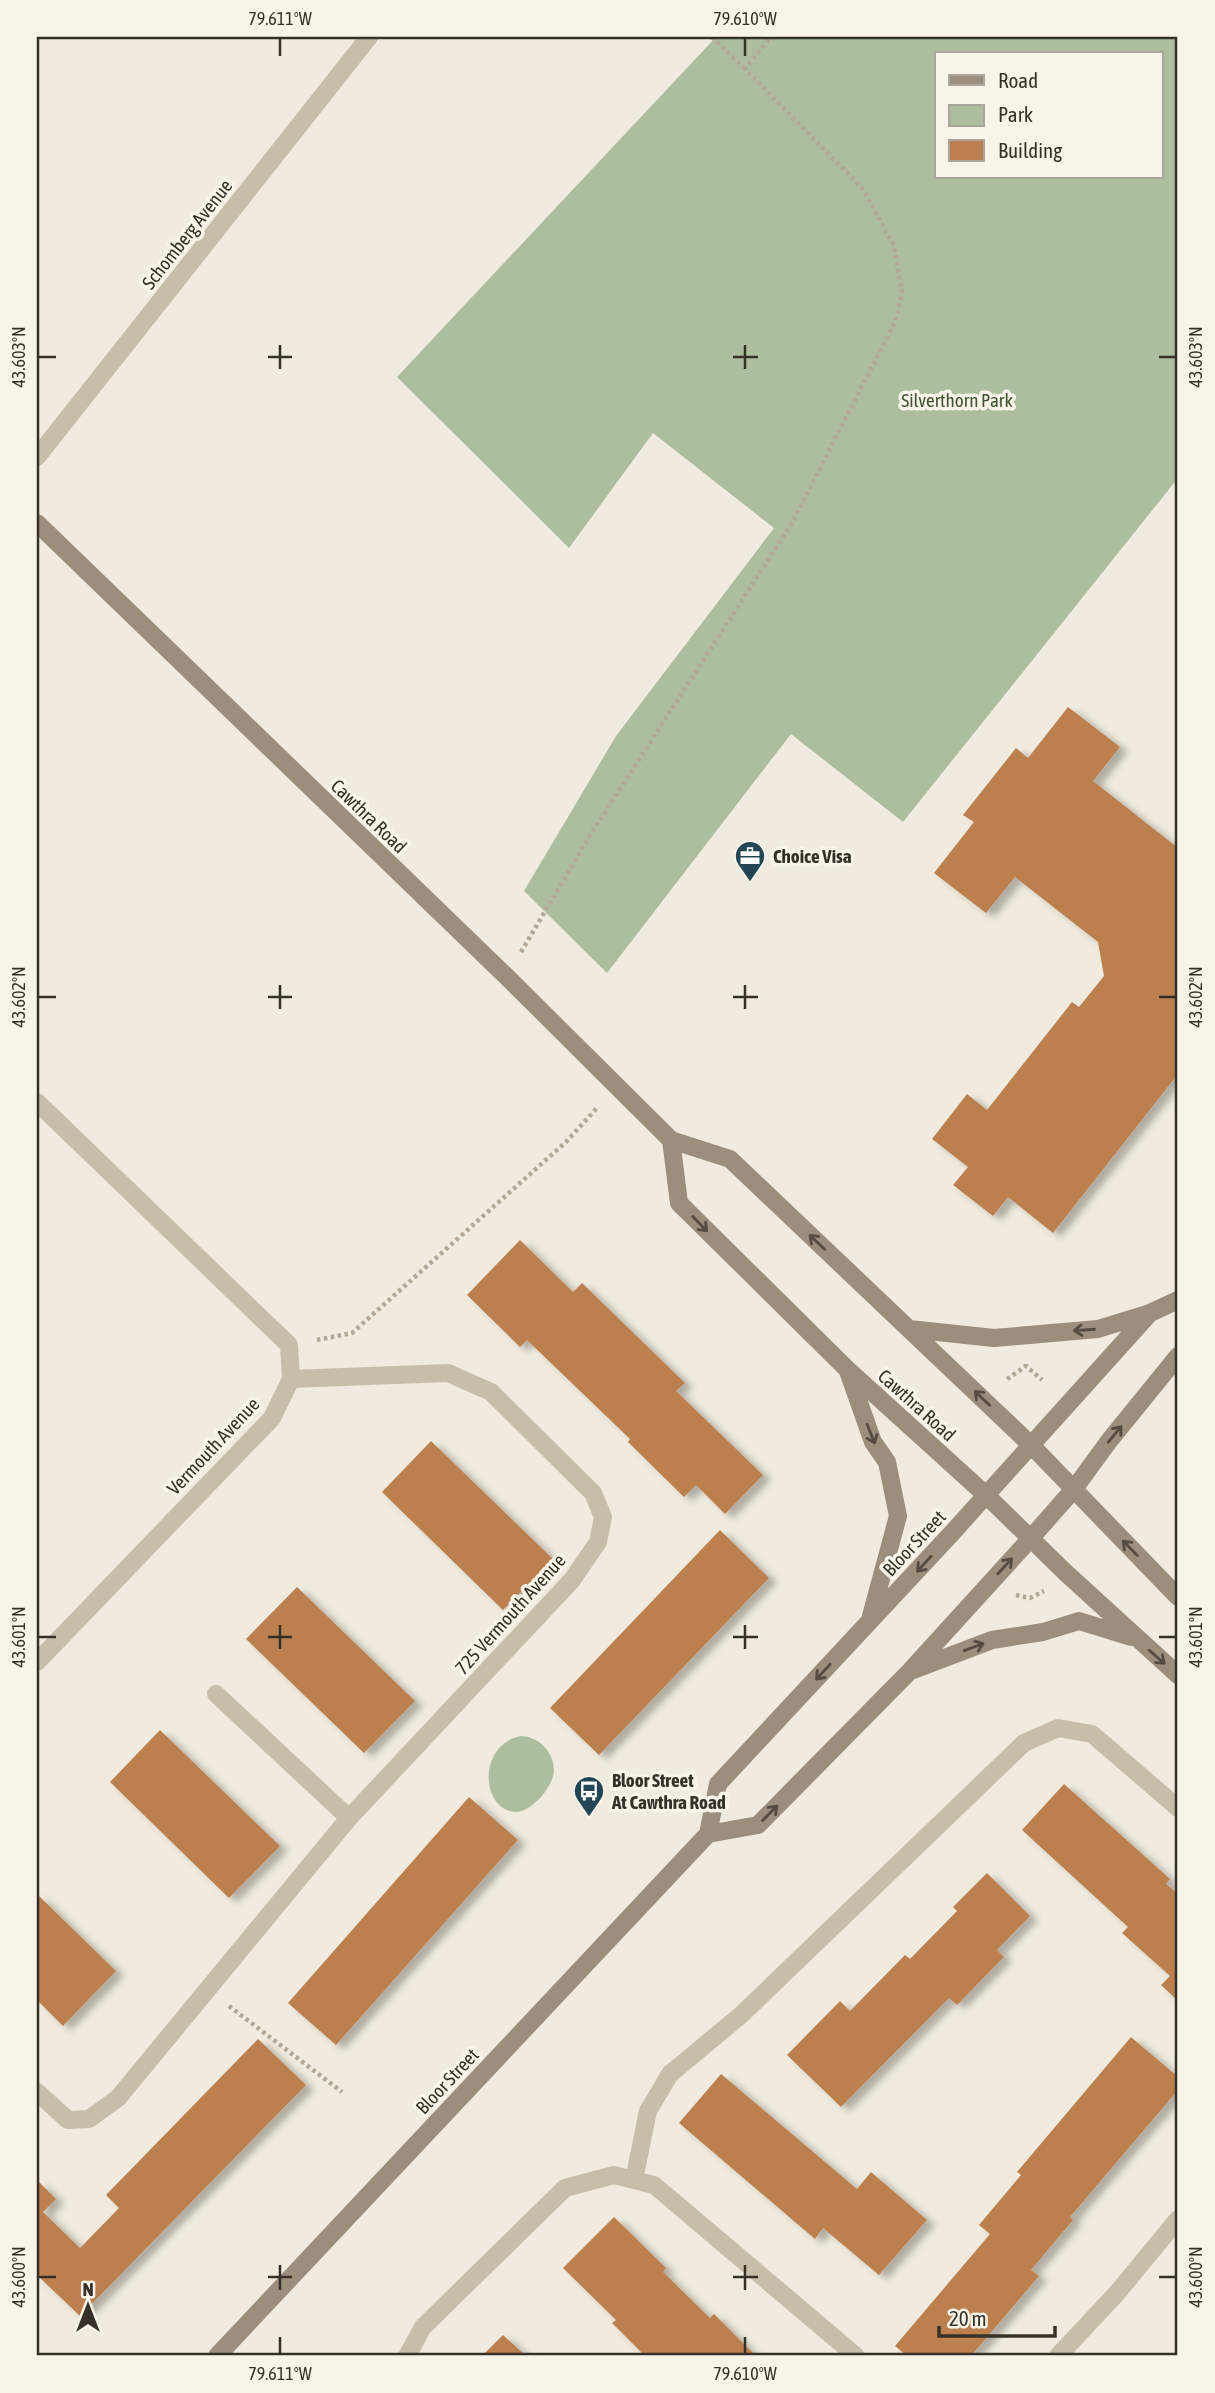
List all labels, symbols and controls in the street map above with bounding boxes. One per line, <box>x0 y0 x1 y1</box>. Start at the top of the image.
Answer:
text: 79.611°W <box>248 8 312 29</box>
text: 79.610°W <box>713 8 777 29</box>
legend <box>935 52 1162 178</box>
text: Road <box>998 68 1038 92</box>
text: Park <box>998 102 1033 126</box>
text: Building <box>998 138 1062 162</box>
street label: Schomberg Avenue <box>137 175 237 293</box>
text: 43.603°N <box>8 326 29 388</box>
text: 43.603°N <box>1185 326 1206 388</box>
park label: Silverthorn Park <box>901 389 1013 411</box>
street label: Cawthra Road <box>327 775 411 857</box>
office icon: Choice Visa <box>733 839 767 883</box>
place label: Choice Visa <box>773 845 852 867</box>
text: 43.602°N <box>8 966 29 1028</box>
text: 43.602°N <box>1185 966 1206 1028</box>
one-way arrow <box>692 1215 709 1232</box>
one-way arrow <box>809 1233 826 1250</box>
one-way arrow <box>1073 1323 1096 1336</box>
street label: Cawthra Road <box>874 1365 960 1445</box>
one-way arrow <box>974 1390 991 1407</box>
street label: Vermouth Avenue <box>162 1393 264 1499</box>
one-way arrow <box>865 1423 878 1445</box>
one-way arrow <box>1107 1426 1122 1444</box>
street label: Bloor Street <box>878 1506 950 1580</box>
one-way arrow <box>1122 1540 1139 1557</box>
street label: 725 Vermouth Avenue <box>450 1549 570 1679</box>
one-way arrow <box>915 1555 932 1572</box>
one-way arrow <box>997 1558 1014 1575</box>
text: 43.601°N <box>8 1606 29 1668</box>
text: 43.601°N <box>1185 1606 1206 1668</box>
one-way arrow <box>962 1640 984 1653</box>
one-way arrow <box>1148 1649 1166 1665</box>
one-way arrow <box>815 1663 831 1681</box>
place label: Bloor Street At Cawthra Road <box>611 1769 726 1813</box>
bus stop icon: Bloor Street At Cawthra Road <box>572 1774 606 1818</box>
one-way arrow <box>762 1805 779 1822</box>
street label: Bloor Street <box>411 2044 483 2118</box>
text: 43.600°N <box>8 2246 29 2308</box>
text: 43.600°N <box>1185 2246 1206 2308</box>
north arrow <box>52 2270 122 2340</box>
text: N <box>82 2278 94 2300</box>
scale bar <box>939 2295 1054 2339</box>
text: 20 m <box>949 2306 987 2330</box>
text: 79.611°W <box>248 2363 312 2384</box>
text: 79.610°W <box>713 2363 777 2384</box>

